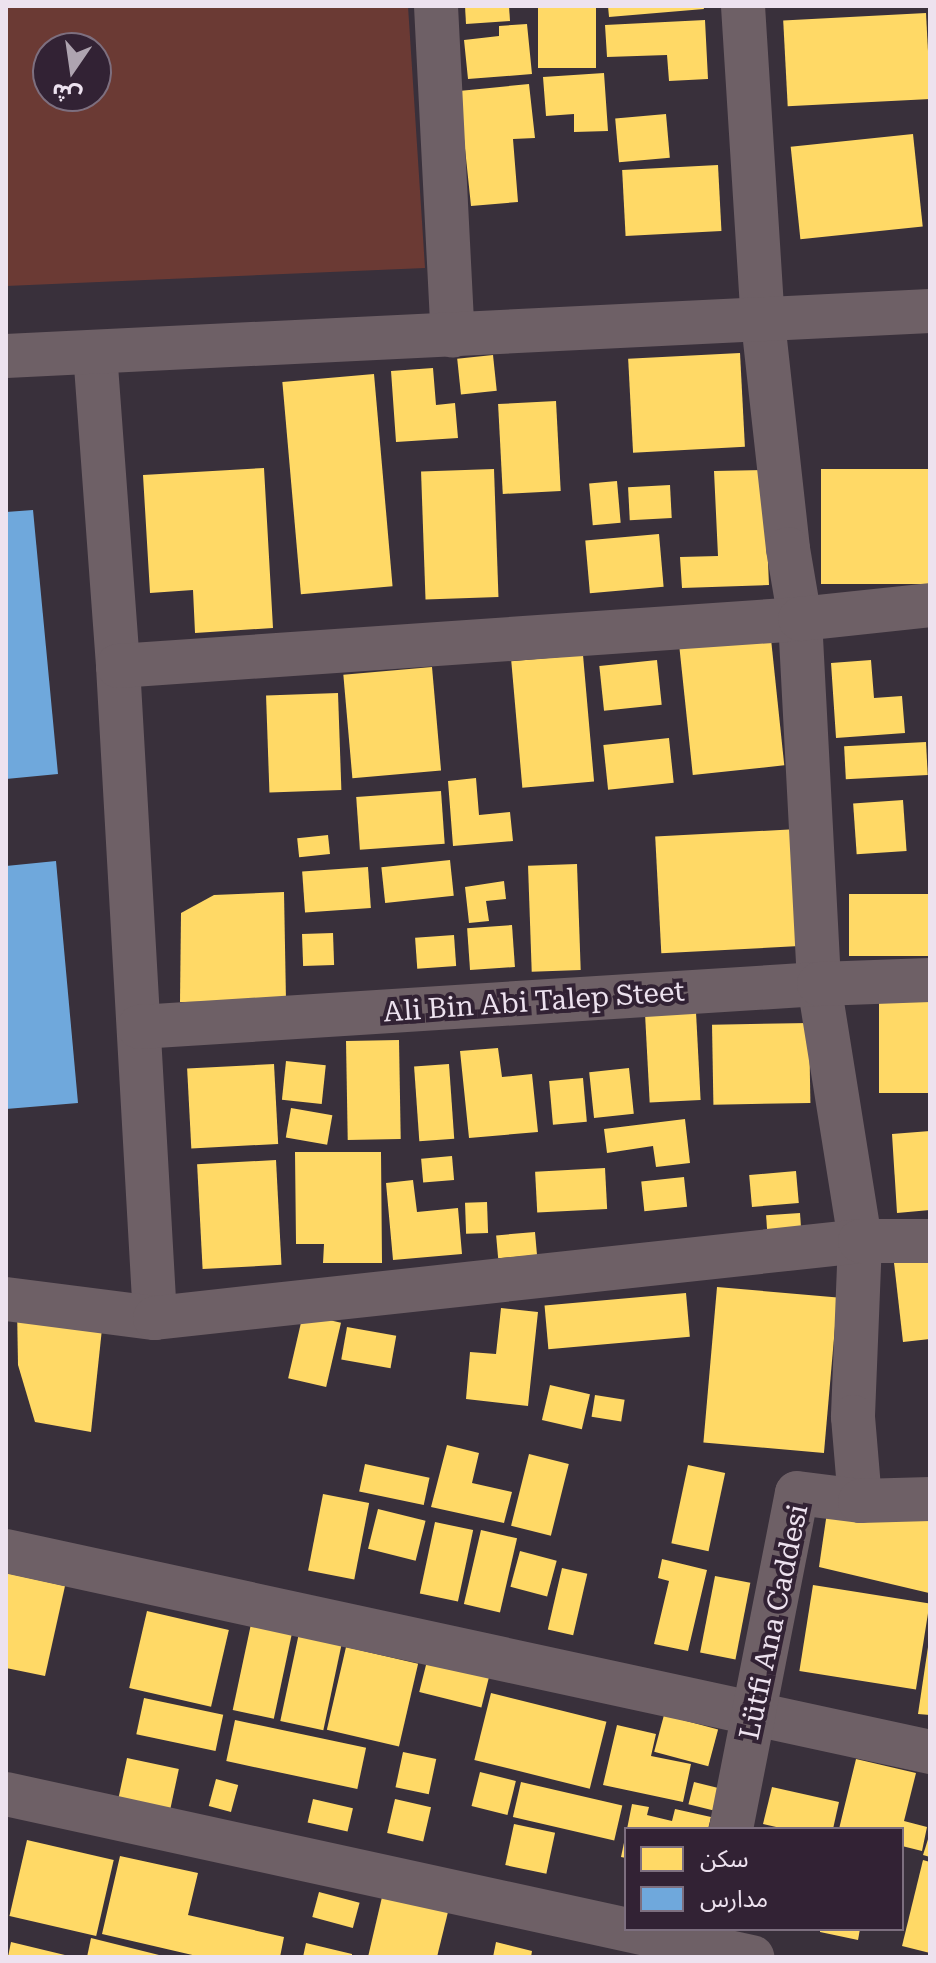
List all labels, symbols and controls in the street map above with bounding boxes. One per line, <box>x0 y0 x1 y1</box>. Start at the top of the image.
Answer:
north arrow <box>32 32 112 112</box>
text: ش <box>49 78 84 109</box>
street label: Ali Bin Abi Talep Steet <box>382 975 686 1029</box>
street label: Lütfi Ana Caddesi <box>733 1501 815 1743</box>
legend <box>624 1827 904 1931</box>
text: سكن <box>700 1845 749 1873</box>
text: مدارس <box>700 1885 768 1913</box>

